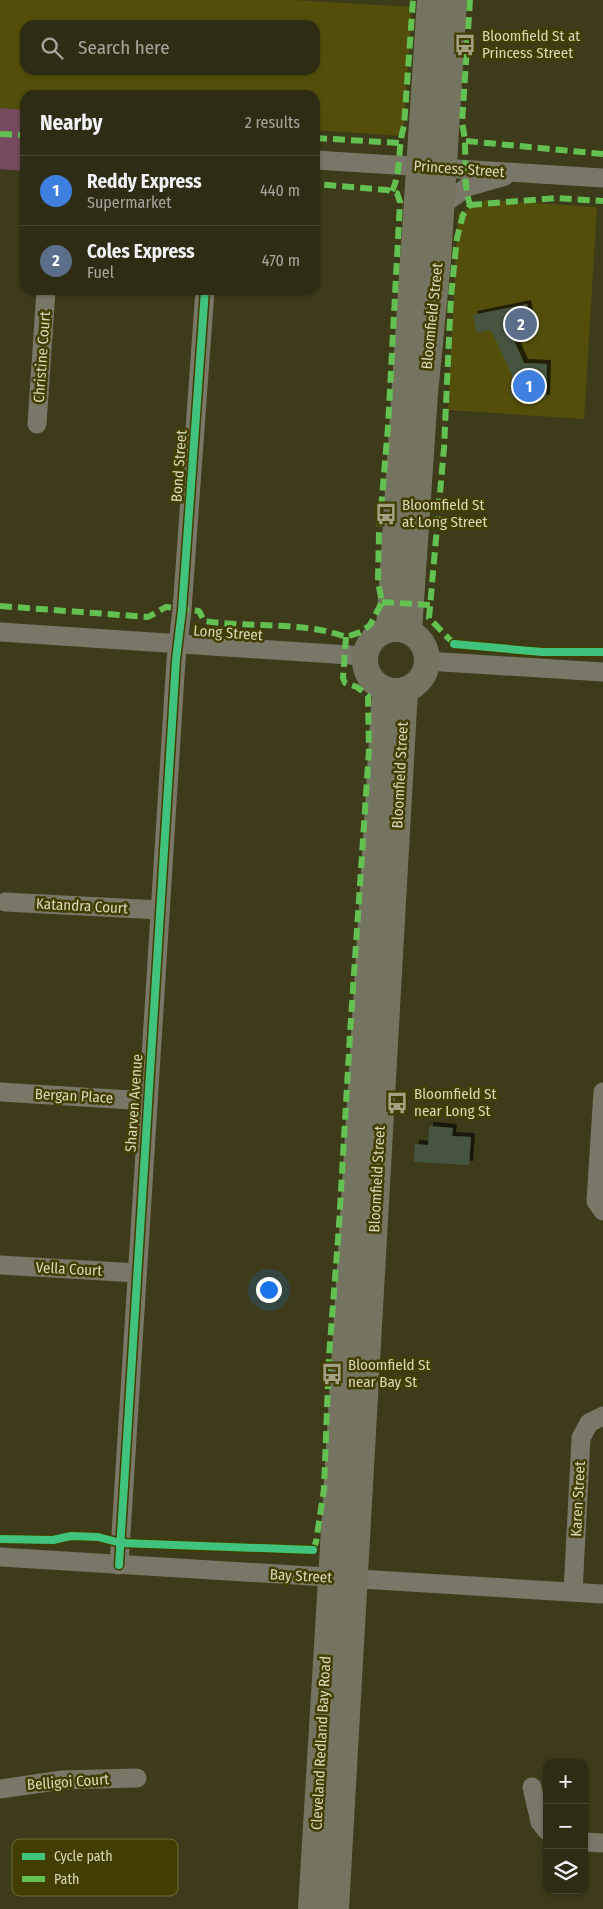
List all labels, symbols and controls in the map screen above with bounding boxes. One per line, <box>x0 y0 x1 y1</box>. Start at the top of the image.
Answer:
search box <box>20 20 320 75</box>
place label: Bloomfield St at Princess Street <box>482 27 580 62</box>
bus stop icon: Bloomfield St at Princess Street <box>452 32 478 58</box>
icon: search <box>38 34 66 62</box>
text: Search here <box>78 36 170 59</box>
text: Nearby <box>40 110 102 136</box>
text: 2 results <box>245 113 300 132</box>
street label: Princess Street <box>413 157 505 181</box>
text: Reddy Express <box>87 170 202 193</box>
text: 1 <box>53 181 59 200</box>
text: 440 m <box>260 181 300 200</box>
text: Supermarket <box>87 193 171 212</box>
text: Coles Express <box>87 240 195 263</box>
text: 2 <box>52 251 60 270</box>
text: 470 m <box>262 251 300 270</box>
street label: Bloomfield Street <box>417 262 447 370</box>
text: Fuel <box>87 263 114 282</box>
pin: 2 <box>505 305 537 343</box>
street label: Christine Court <box>30 311 54 403</box>
pin: 1 <box>513 367 545 405</box>
street label: Bond Street <box>167 429 191 503</box>
place label: Bloomfield St at Long Street <box>402 496 487 531</box>
bus stop icon: Bloomfield St at Long Street <box>373 501 399 527</box>
street label: Long Street <box>193 622 263 644</box>
street label: Bloomfield Street <box>388 721 412 829</box>
street label: Katandra Court <box>36 895 129 917</box>
street label: Sharven Avenue <box>122 1053 146 1153</box>
street label: Bergan Place <box>34 1085 114 1107</box>
place label: Bloomfield St near Long St <box>414 1085 497 1120</box>
bus stop icon: Bloomfield St near Long St <box>384 1090 410 1116</box>
street label: Bloomfield Street <box>365 1125 389 1233</box>
street label: Vella Court <box>35 1258 103 1280</box>
your location <box>256 1277 282 1303</box>
place label: Bloomfield St near Bay St <box>348 1356 431 1391</box>
bus stop icon: Bloomfield St near Bay St <box>319 1361 345 1387</box>
street label: Karen Street <box>567 1461 589 1537</box>
street label: Bay Street <box>269 1565 333 1587</box>
street label: Cleveland Redland Bay Road <box>307 1656 335 1830</box>
map controls <box>543 1759 588 1894</box>
button: + <box>543 1759 588 1804</box>
street label: Belligoi Court <box>26 1770 110 1794</box>
button: − <box>543 1804 588 1849</box>
legend <box>12 1839 178 1896</box>
text: Cycle path <box>54 1848 113 1865</box>
button: layers <box>543 1849 588 1894</box>
text: Path <box>54 1871 79 1888</box>

